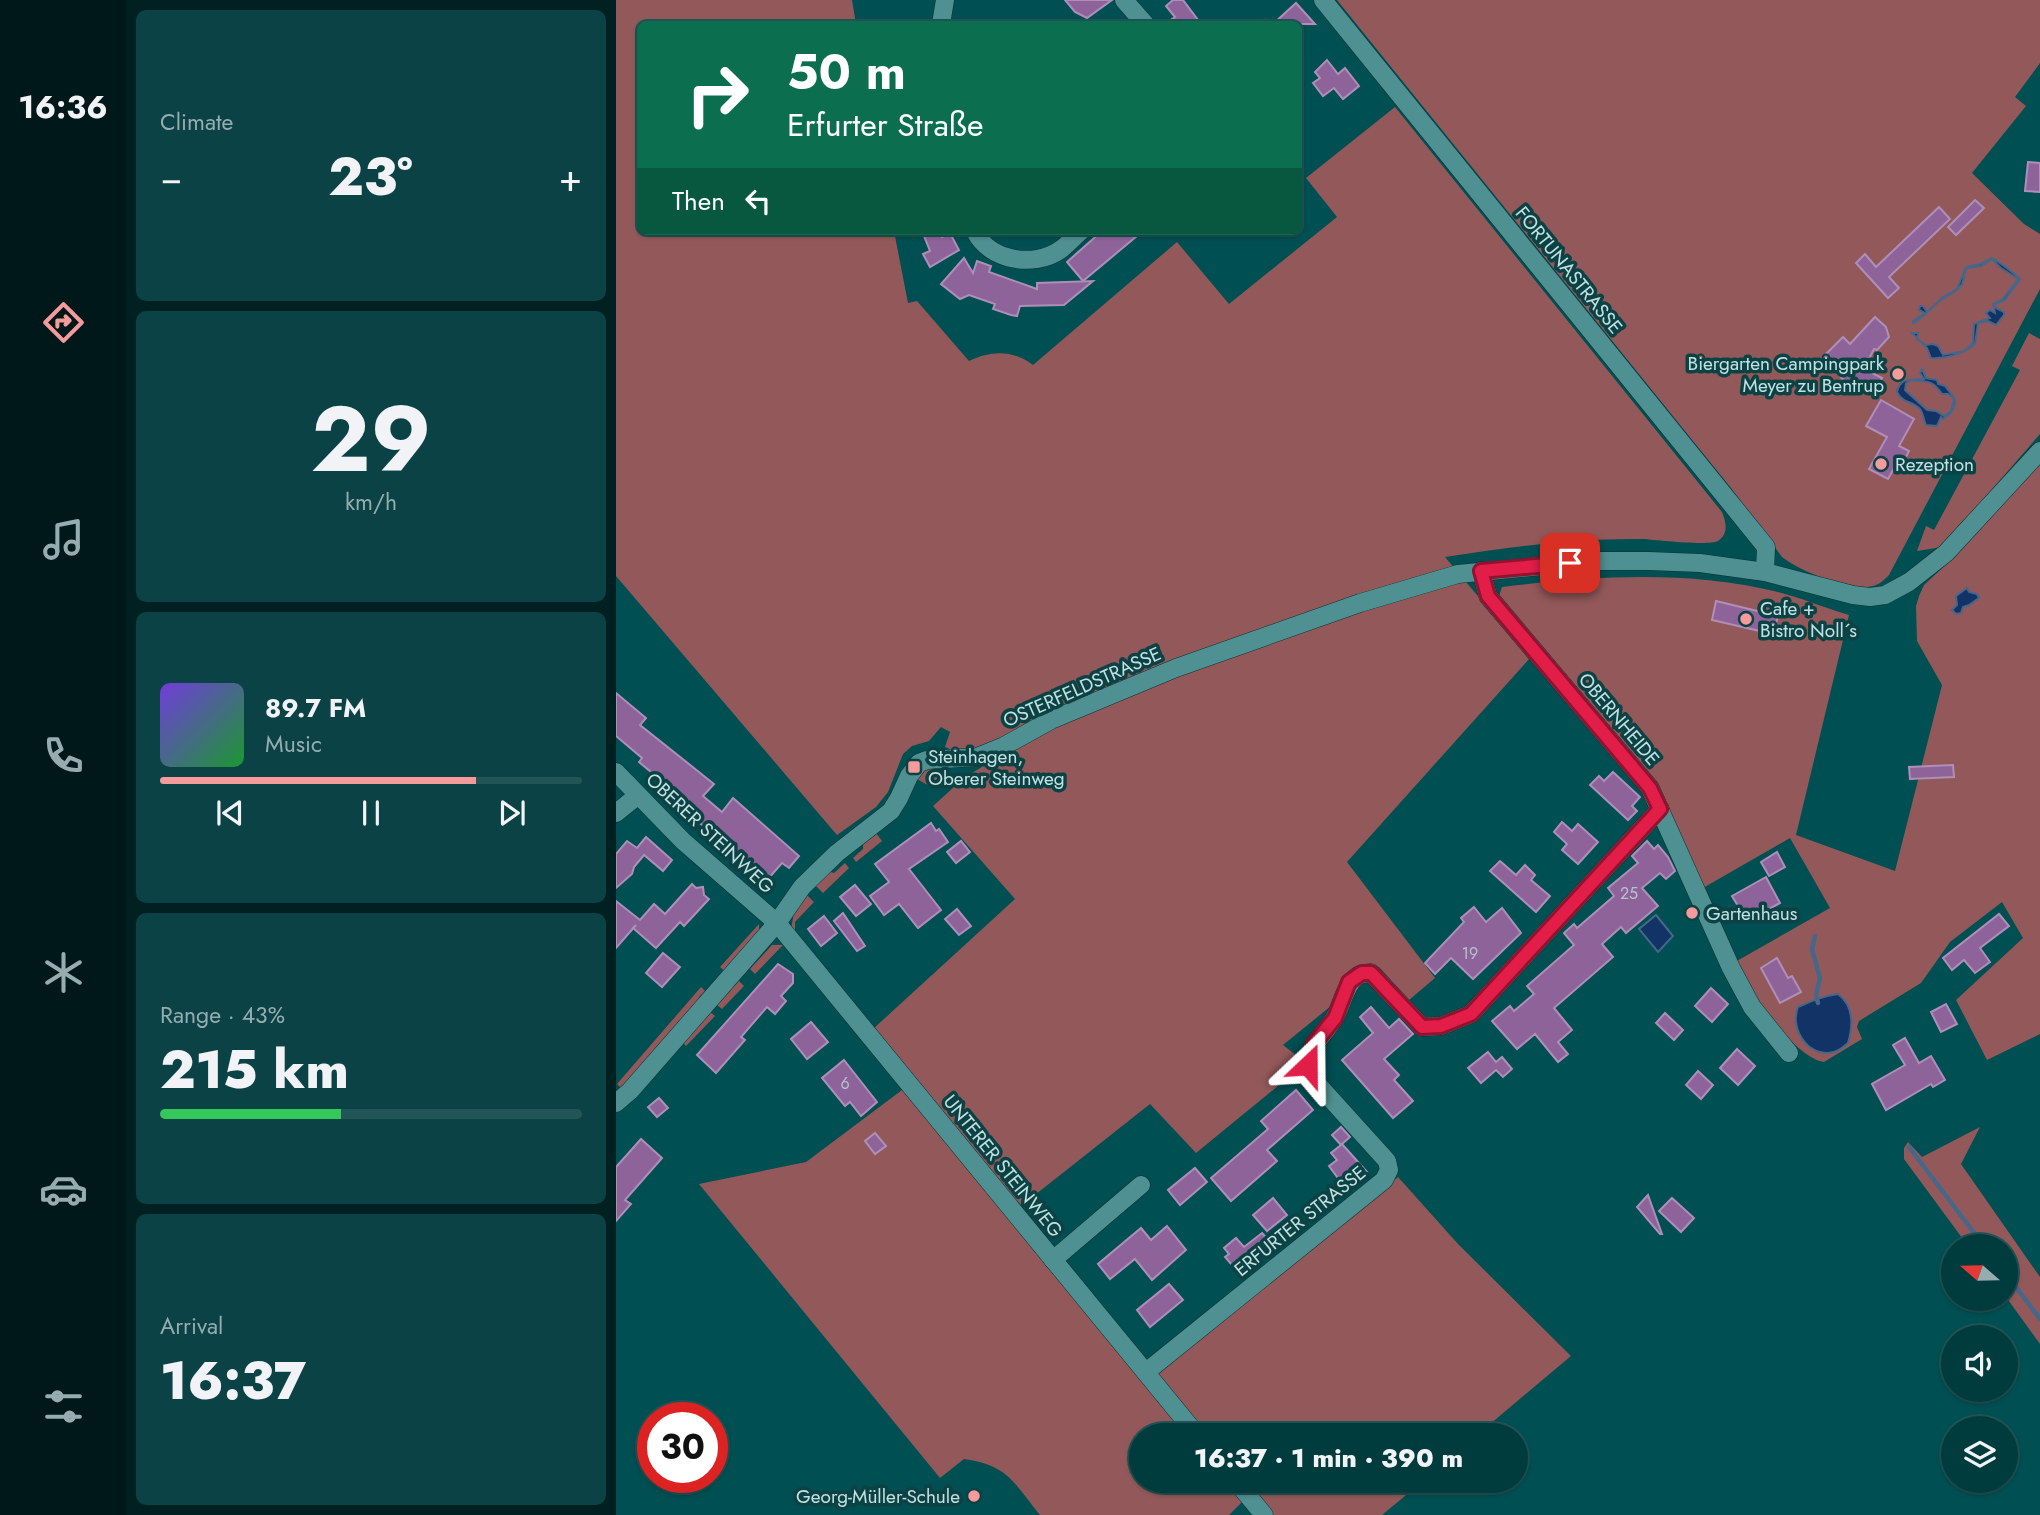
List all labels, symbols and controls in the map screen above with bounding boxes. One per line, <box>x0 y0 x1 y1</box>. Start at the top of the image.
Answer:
text: 50 m <box>787 37 906 107</box>
icon: right <box>672 49 763 140</box>
text: 16:36 <box>18 84 108 130</box>
text: Erfurter Straße <box>787 102 983 148</box>
text: Climate <box>160 105 233 139</box>
text: 23° <box>328 139 413 215</box>
text: − <box>160 150 182 205</box>
text: + <box>559 150 582 205</box>
text: Then <box>672 182 725 220</box>
icon: left <box>739 182 777 220</box>
street label: FORTUNASTRASSE <box>1509 201 1629 339</box>
icon: directions <box>39 298 88 347</box>
place label: Biergarten Campingpark Meyer zu Bentrup <box>1688 350 1885 399</box>
marker: Biergarten Campingpark Meyer zu Bentrup <box>1890 366 1906 382</box>
text: 29 <box>311 374 431 505</box>
place label: Rezeption <box>1895 451 1974 478</box>
marker: Rezeption <box>1873 456 1889 472</box>
text: km/h <box>345 485 397 519</box>
icon: music <box>39 515 88 564</box>
pin <box>1540 533 1600 593</box>
icon: arrive <box>1551 544 1589 582</box>
place label: Cafe + Bistro Noll´s <box>1760 595 1857 644</box>
marker: Cafe + Bistro Noll´s <box>1738 611 1754 627</box>
street label: OSTERFELDSTRASSE <box>999 640 1165 734</box>
street label: OBERNHEIDE <box>1572 667 1666 771</box>
text: 89.7 FM <box>265 689 366 727</box>
text: Music <box>265 727 322 761</box>
icon: phone <box>39 731 88 780</box>
place label: Steinhagen, Oberer Steinweg <box>928 743 1065 792</box>
marker: Steinhagen, Oberer Steinweg <box>906 759 922 775</box>
street label: OBERER STEINWEG <box>640 766 780 900</box>
icon: previous <box>211 794 249 832</box>
icon: pause <box>352 794 390 832</box>
icon: next <box>493 794 531 832</box>
house number: 25 <box>1620 882 1638 905</box>
place label: Gartenhaus <box>1706 900 1798 927</box>
marker: Gartenhaus <box>1684 905 1700 921</box>
house number: 19 <box>1462 942 1478 965</box>
icon: climate <box>39 948 88 997</box>
text: Range · 43% <box>160 998 285 1032</box>
position arrow <box>1271 1028 1345 1102</box>
text: 215 km <box>160 1032 349 1108</box>
house number: 6 <box>840 1072 850 1095</box>
street label: UNTERER STEINWEG <box>937 1089 1069 1243</box>
street label: ERFURTER STRASSE <box>1228 1159 1372 1283</box>
icon: car <box>39 1165 88 1214</box>
north arrow <box>1941 1234 2018 1311</box>
map controls <box>1941 1234 2018 1493</box>
text: Arrival <box>160 1309 223 1343</box>
button: sound <box>1941 1325 2018 1402</box>
text: 16:37 <box>160 1343 306 1419</box>
icon: filters <box>39 1382 88 1431</box>
speed limit sign: 30 <box>637 1402 728 1493</box>
button: layers <box>1941 1416 2018 1493</box>
text: 16:37 · 1 min · 390 m <box>1194 1439 1463 1477</box>
place label: Georg-Müller-Schule <box>796 1483 960 1510</box>
marker: Georg-Müller-Schule <box>966 1488 982 1504</box>

